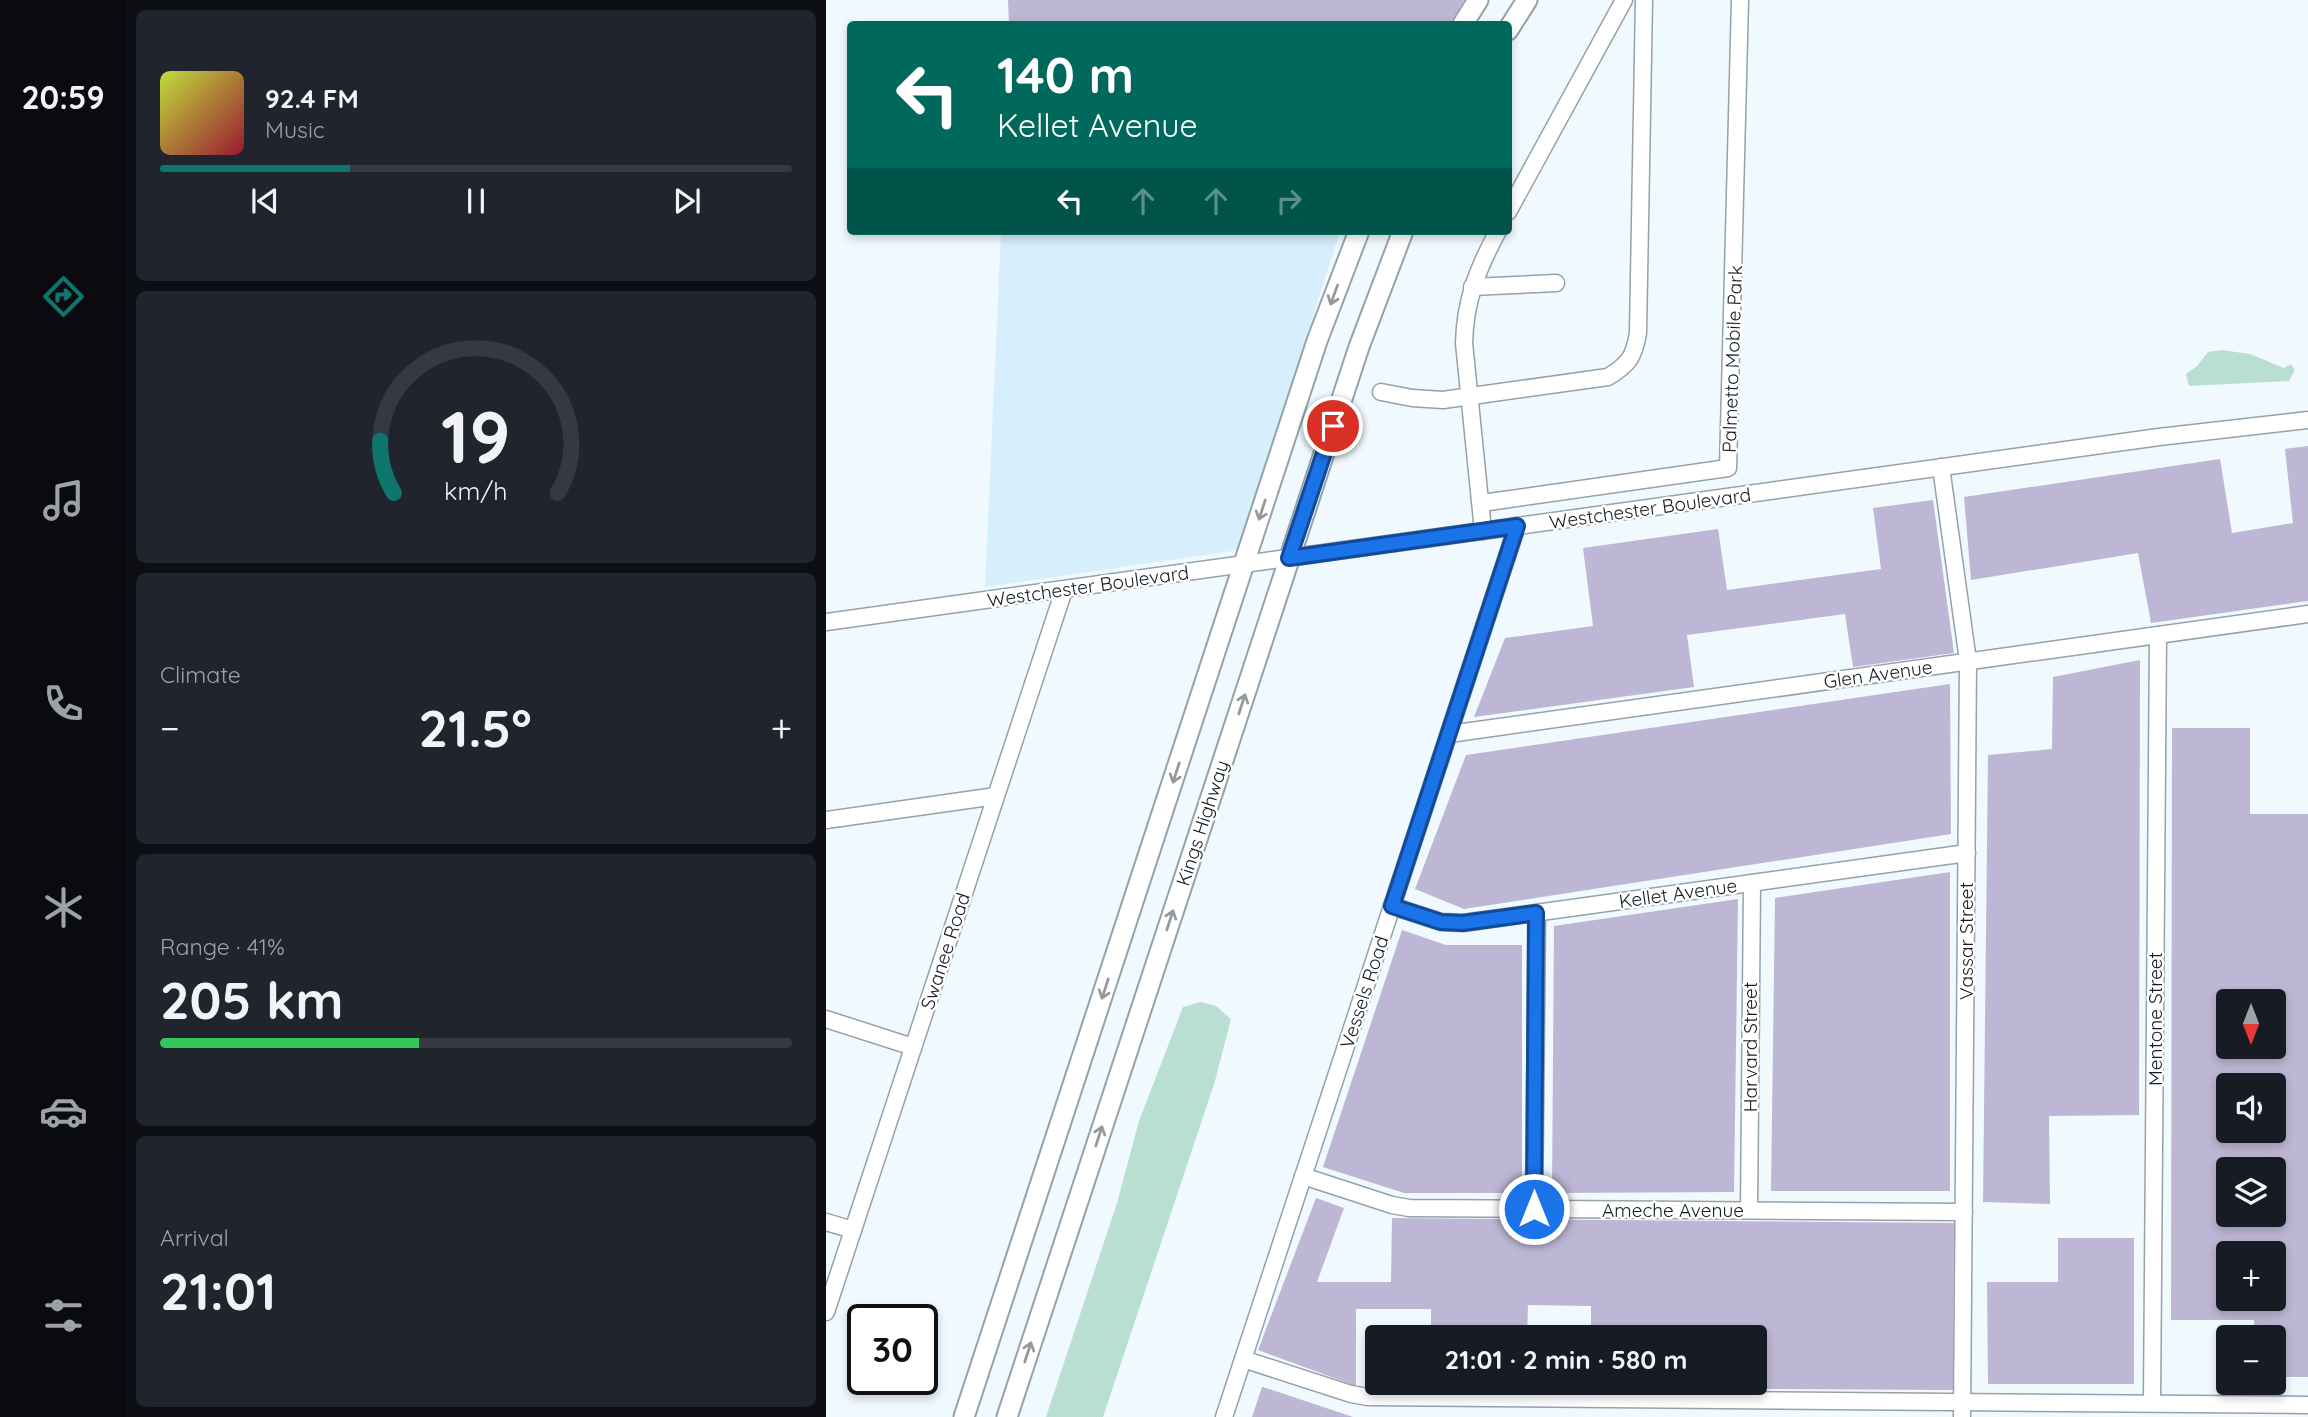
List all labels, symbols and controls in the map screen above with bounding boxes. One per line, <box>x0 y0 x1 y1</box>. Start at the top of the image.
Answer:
text: 140 m <box>997 44 1134 105</box>
icon: left <box>882 49 973 140</box>
text: 20:59 <box>21 77 105 117</box>
text: 92.4 FM <box>265 82 359 115</box>
text: Kellet Avenue <box>997 105 1198 145</box>
text: Music <box>265 115 325 144</box>
icon: previous <box>246 182 284 220</box>
icon: pause <box>457 182 495 220</box>
icon: next <box>668 182 706 220</box>
icon: left <box>1051 182 1089 220</box>
icon: ahead <box>1124 182 1162 220</box>
icon: ahead <box>1197 182 1235 220</box>
icon: right <box>1270 182 1308 220</box>
street label: Palmetto Mobile Park <box>1717 265 1747 453</box>
icon: directions <box>39 272 88 321</box>
one-way arrow <box>1327 283 1339 305</box>
text: 19 <box>441 391 511 482</box>
pin <box>1303 396 1363 456</box>
icon: arrive <box>1314 407 1352 445</box>
text: km/h <box>444 475 508 506</box>
icon: music <box>39 476 88 525</box>
street label: Westchester Boulevard <box>1548 482 1752 534</box>
one-way arrow <box>1255 499 1267 521</box>
street label: Westchester Boulevard <box>986 560 1190 612</box>
street label: Glen Avenue <box>1822 655 1934 693</box>
text: Climate <box>160 660 241 689</box>
icon: phone <box>39 679 88 728</box>
one-way arrow <box>1236 693 1249 715</box>
text: 21.5° <box>419 695 532 760</box>
text: − <box>160 704 180 752</box>
text: + <box>771 704 792 752</box>
street label: Kings Highway <box>1170 757 1234 889</box>
one-way arrow <box>1168 762 1181 784</box>
street label: Kellet Avenue <box>1617 873 1739 913</box>
street label: Vassar Street <box>1954 882 1978 1000</box>
icon: climate <box>39 883 88 932</box>
street label: Swanee Road <box>915 890 975 1012</box>
one-way arrow <box>1165 909 1178 931</box>
text: Range · 41% <box>160 932 285 961</box>
street label: Vessels Road <box>1334 933 1394 1051</box>
street label: Mentone Street <box>2143 952 2167 1086</box>
text: 205 km <box>160 967 344 1032</box>
one-way arrow <box>1097 978 1110 1000</box>
street label: Harvard Street <box>1738 982 1762 1112</box>
north arrow <box>2216 989 2286 1059</box>
map controls <box>2216 989 2286 1395</box>
button: sound <box>2216 1073 2286 1143</box>
icon: car <box>39 1087 88 1136</box>
one-way arrow <box>1094 1125 1107 1147</box>
button: layers <box>2216 1157 2286 1227</box>
position arrow <box>1497 1172 1571 1246</box>
street label: Ameche Avenue <box>1602 1198 1744 1222</box>
text: Arrival <box>160 1223 229 1252</box>
button: + <box>2216 1241 2286 1311</box>
text: 21:01 <box>160 1258 276 1323</box>
icon: filters <box>39 1291 88 1340</box>
speed limit sign: 30 <box>847 1304 938 1395</box>
button: − <box>2216 1325 2286 1395</box>
one-way arrow <box>1023 1342 1036 1364</box>
text: 21:01 · 2 min · 580 m <box>1445 1343 1687 1376</box>

